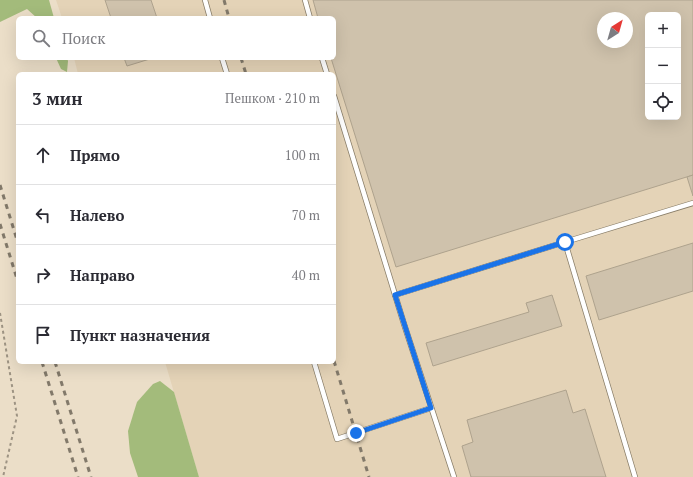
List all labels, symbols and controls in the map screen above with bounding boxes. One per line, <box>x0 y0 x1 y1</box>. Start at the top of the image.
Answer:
north arrow <box>597 12 633 48</box>
map controls <box>645 12 681 120</box>
button: + <box>645 12 681 48</box>
search box <box>16 16 336 60</box>
icon: search <box>30 27 52 49</box>
text: Поиск <box>62 28 105 48</box>
button: − <box>645 48 681 84</box>
button: locate <box>645 84 681 120</box>
text: 3 мин <box>32 87 82 110</box>
text: Пешком · 210 m <box>225 89 320 107</box>
icon: ahead <box>32 144 54 166</box>
text: Прямо <box>70 145 120 165</box>
text: 100 m <box>285 146 320 164</box>
icon: left <box>32 204 54 226</box>
text: Налево <box>70 205 124 225</box>
text: 70 m <box>292 206 320 224</box>
route start <box>556 233 574 251</box>
icon: right <box>32 264 54 286</box>
text: Направо <box>70 265 135 285</box>
text: 40 m <box>292 266 320 284</box>
icon: arrive <box>32 324 54 346</box>
text: Пункт назначения <box>70 325 210 345</box>
route end <box>347 424 365 442</box>

